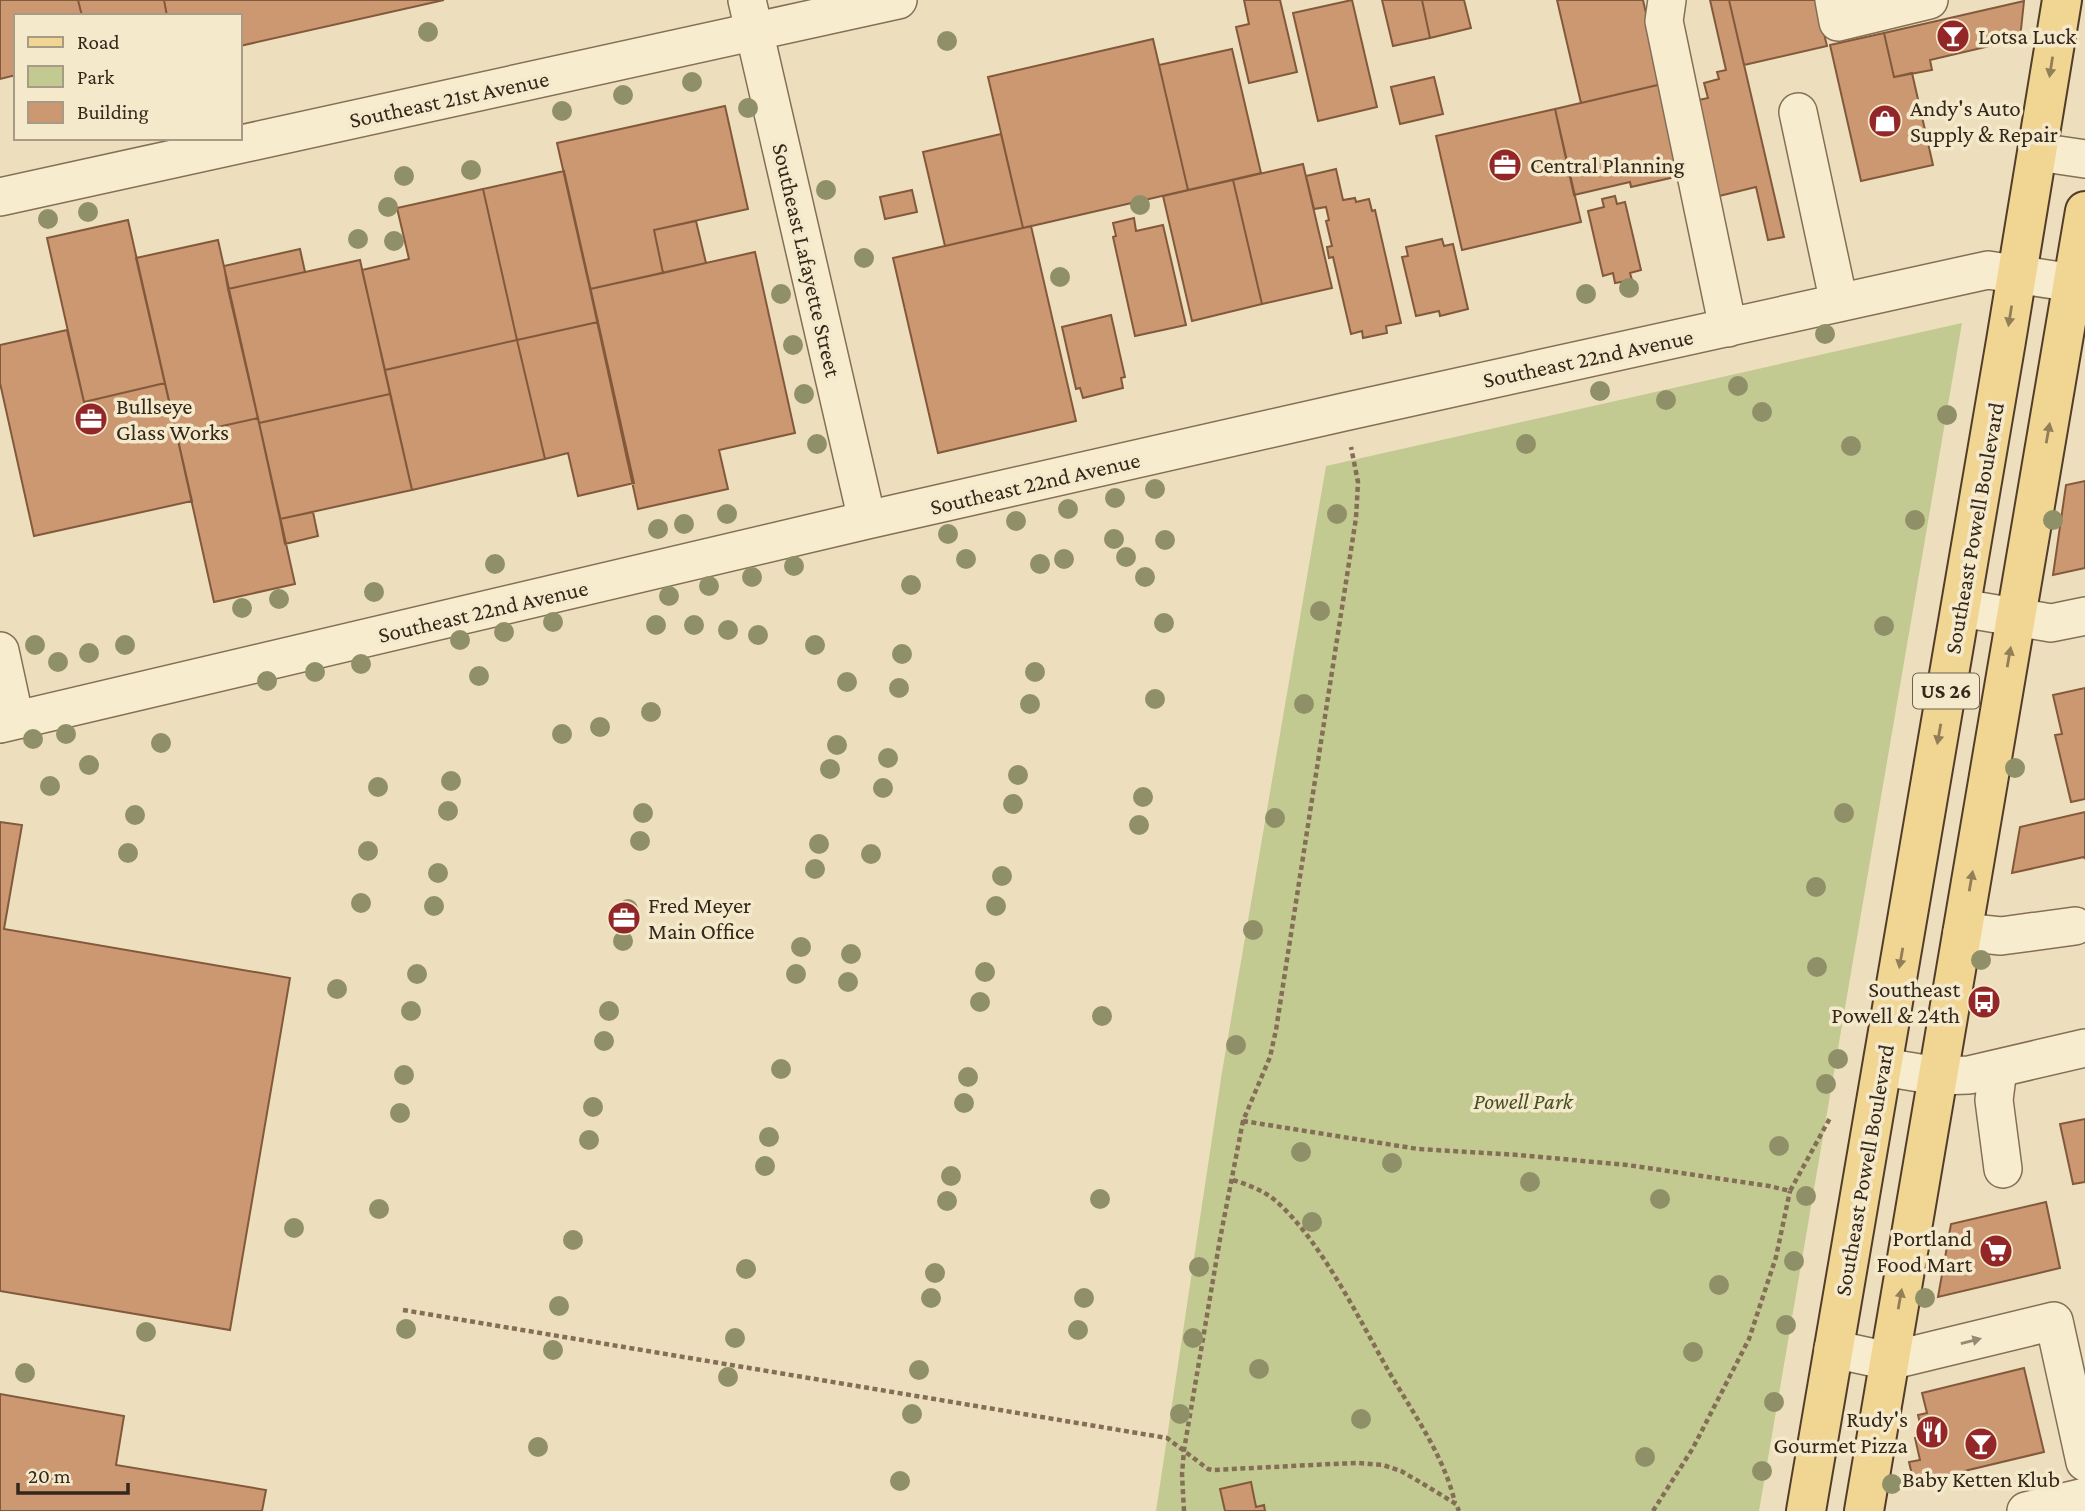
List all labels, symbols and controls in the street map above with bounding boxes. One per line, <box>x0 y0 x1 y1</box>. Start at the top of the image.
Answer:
legend <box>14 14 242 140</box>
bar icon: Lotsa Luck <box>1934 17 1972 55</box>
place label: Lotsa Luck <box>1978 23 2076 49</box>
text: Road <box>77 30 120 54</box>
one-way arrow <box>2045 57 2056 79</box>
text: Park <box>77 65 114 89</box>
street label: Southeast 21st Avenue <box>347 65 551 133</box>
place label: Andy's Auto Supply & Repair <box>1910 95 2058 147</box>
text: Building <box>77 100 149 124</box>
shop icon: Andy's Auto Supply & Repair <box>1866 102 1904 140</box>
street label: Southeast Lafayette Street <box>767 140 847 380</box>
office icon: Central Planning <box>1486 146 1524 184</box>
place label: Central Planning <box>1530 152 1685 178</box>
one-way arrow <box>2004 305 2015 327</box>
street label: Southeast 22nd Avenue <box>1480 323 1696 393</box>
place label: Bullseye Glass Works <box>116 393 229 445</box>
office icon: Bullseye Glass Works <box>72 400 110 438</box>
street label: Southeast Powell Boulevard <box>1939 400 2009 656</box>
one-way arrow <box>2043 422 2054 444</box>
street label: Southeast 22nd Avenue <box>928 446 1142 520</box>
street label: Southeast 22nd Avenue <box>376 574 590 648</box>
one-way arrow <box>2004 646 2015 668</box>
road number: US 26 <box>1913 674 1979 708</box>
one-way arrow <box>1933 723 1944 745</box>
one-way arrow <box>1966 870 1977 892</box>
place label: Fred Meyer Main Office <box>648 892 754 944</box>
office icon: Fred Meyer Main Office <box>605 899 643 937</box>
one-way arrow <box>1895 947 1906 969</box>
place label: Southeast Powell & 24th <box>1831 976 1960 1028</box>
bus stop icon: Southeast Powell & 24th <box>1965 983 2003 1021</box>
street label: Southeast Powell Boulevard <box>1829 1042 1899 1298</box>
park label: Powell Park <box>1473 1088 1574 1114</box>
place label: Portland Food Mart <box>1876 1225 1972 1277</box>
supermarket icon: Portland Food Mart <box>1977 1232 2015 1270</box>
one-way arrow <box>1895 1288 1906 1310</box>
one-way arrow <box>1960 1335 1982 1346</box>
place label: Rudy's Gourmet Pizza <box>1773 1406 1908 1458</box>
restaurant icon: Rudy's Gourmet Pizza <box>1913 1413 1951 1451</box>
bar icon: Baby Ketten Klub <box>1962 1425 2000 1463</box>
scale bar <box>18 1452 128 1496</box>
text: 20 m <box>28 1464 71 1488</box>
place label: Baby Ketten Klub <box>1902 1466 2060 1492</box>

